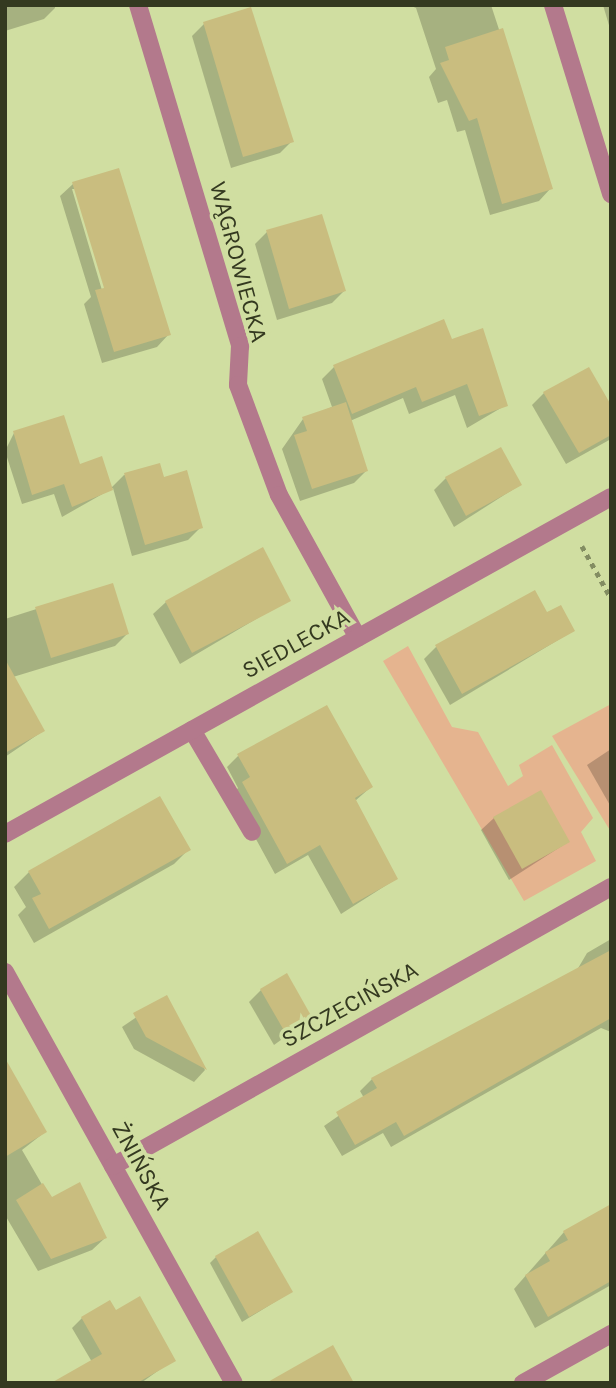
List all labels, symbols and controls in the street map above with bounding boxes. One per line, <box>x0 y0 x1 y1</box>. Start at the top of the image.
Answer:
street label: WĄGROWIECKA <box>203 179 273 345</box>
street label: SIEDLECKA <box>237 603 355 685</box>
street label: SZCZECIŃSKA <box>277 956 423 1054</box>
street label: ŻNIŃSKA <box>105 1117 177 1215</box>

